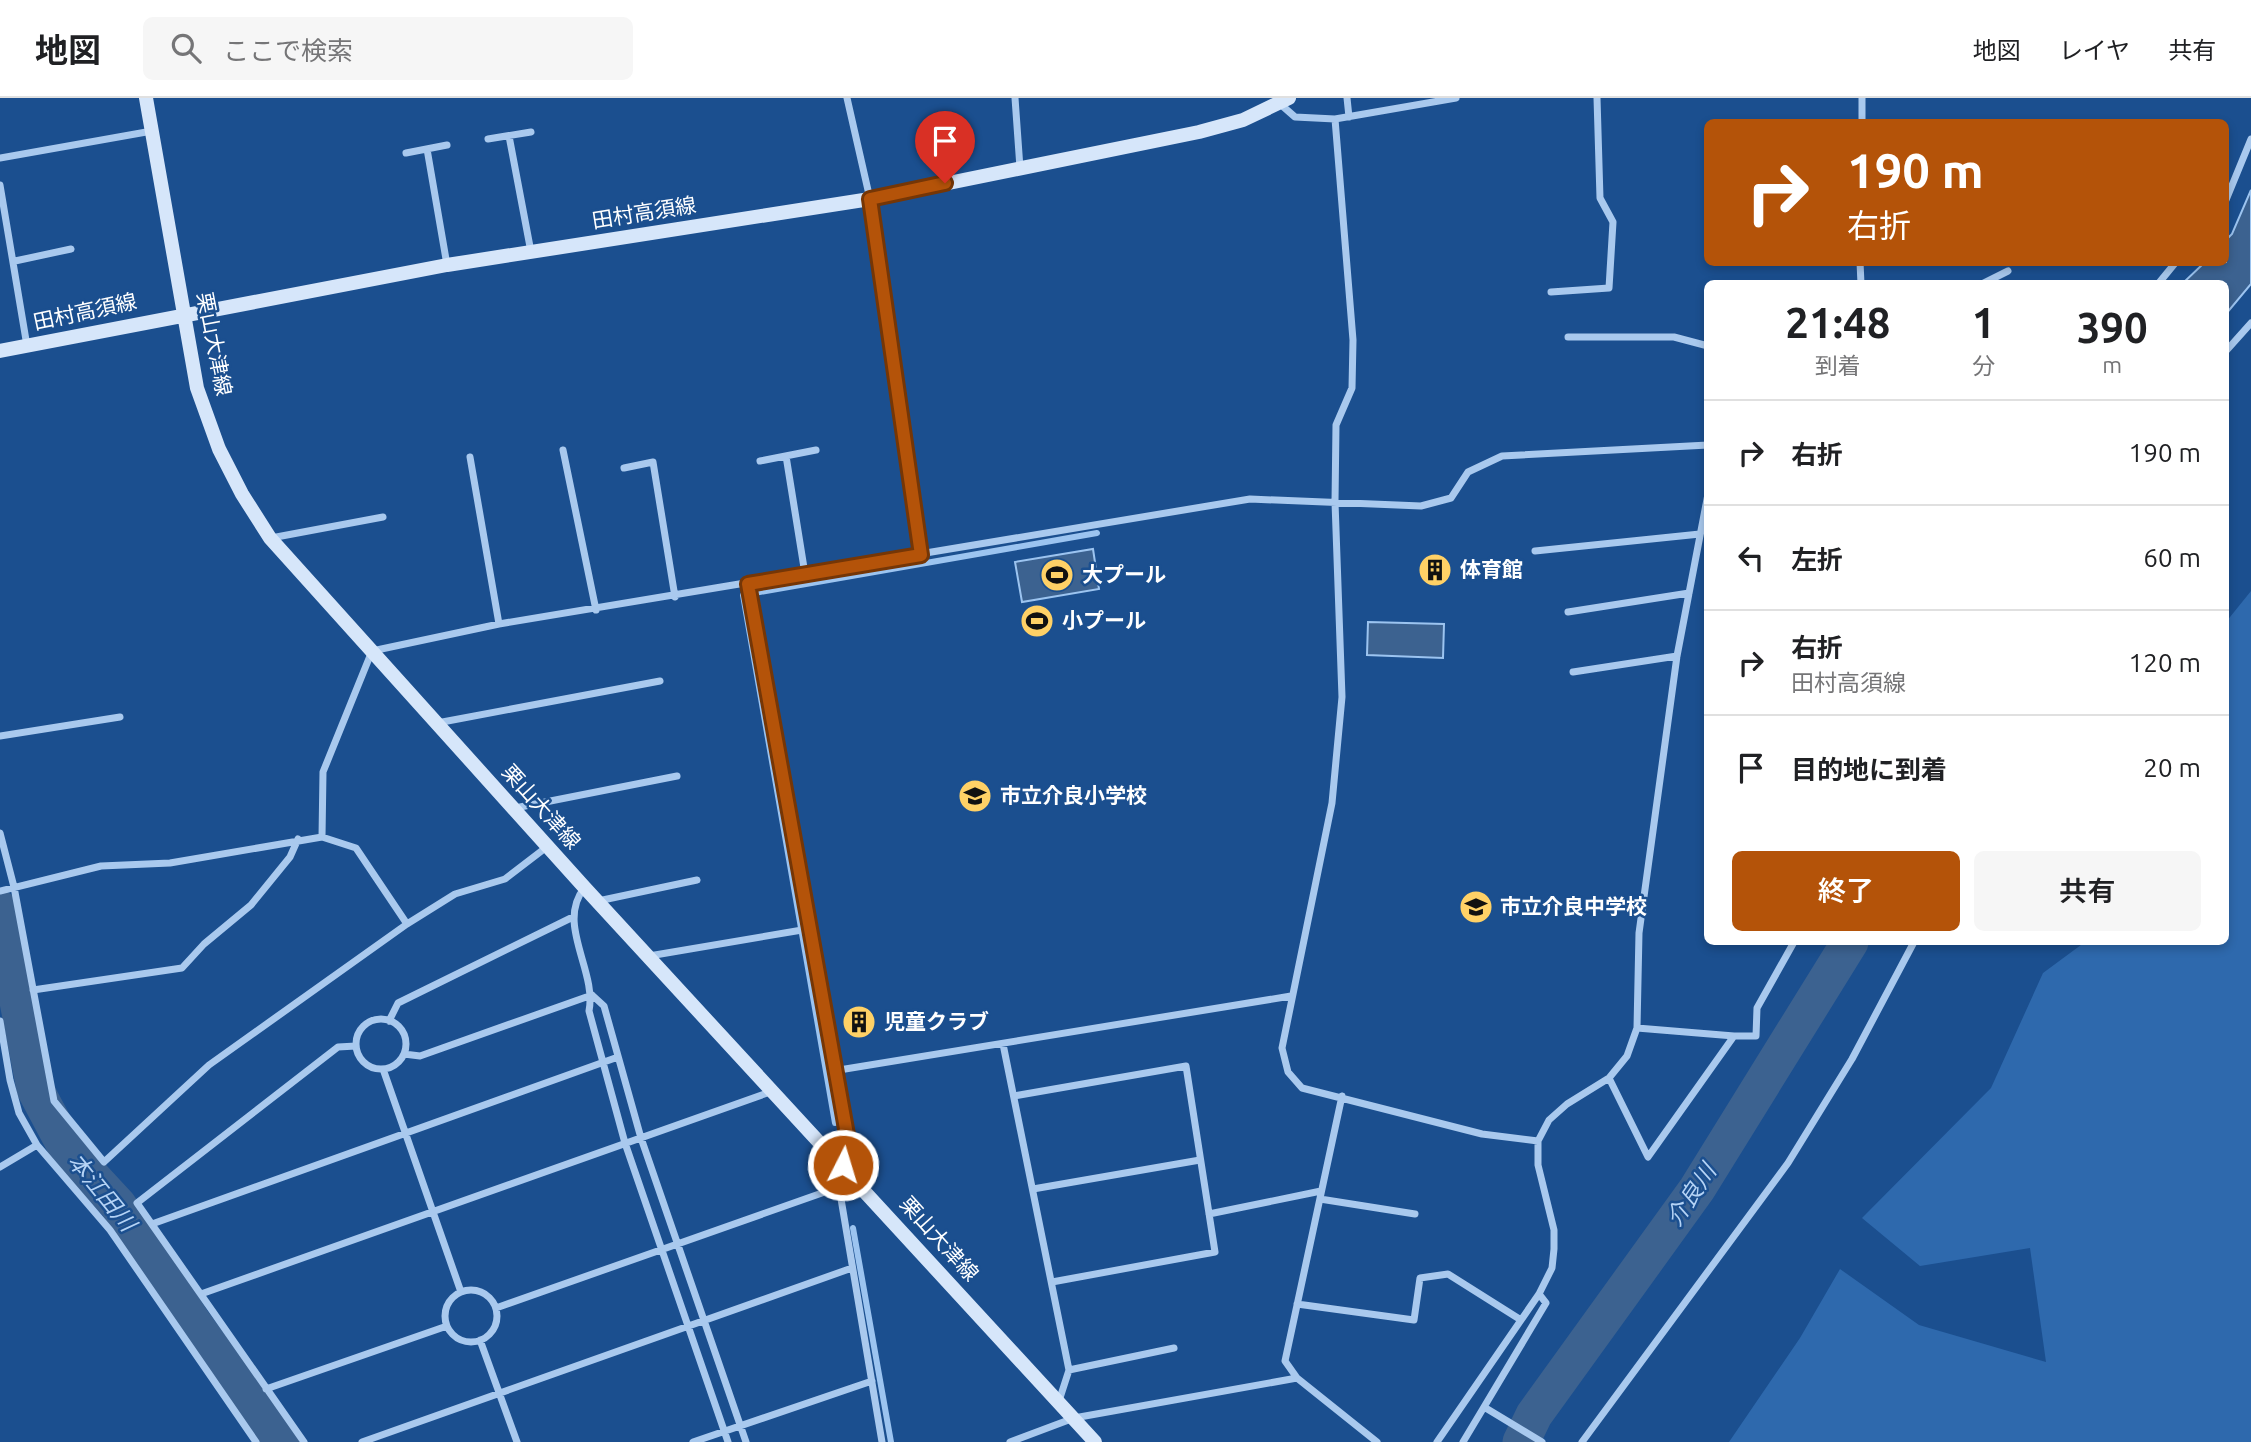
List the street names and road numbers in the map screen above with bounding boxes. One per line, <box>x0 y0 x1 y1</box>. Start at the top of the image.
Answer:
street label: 田村高須線 <box>590 192 698 232</box>
street label: 田村高須線 <box>31 288 139 334</box>
street label: 栗山大津線 <box>193 290 237 398</box>
street label: 栗山大津線 <box>498 759 586 853</box>
street label: 栗山大津線 <box>896 1191 984 1285</box>

